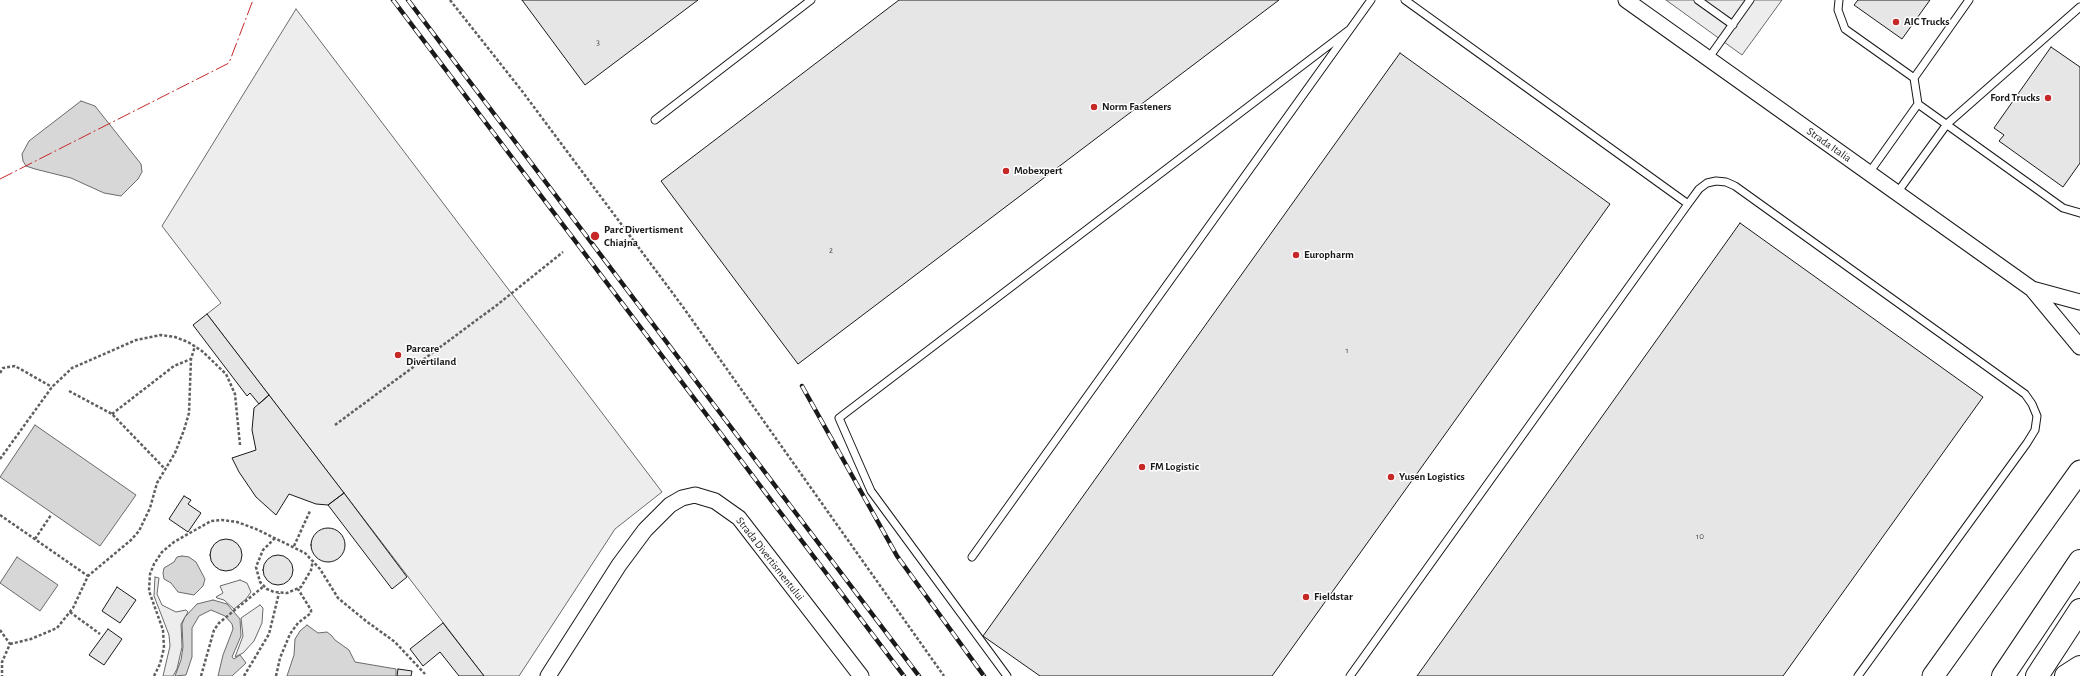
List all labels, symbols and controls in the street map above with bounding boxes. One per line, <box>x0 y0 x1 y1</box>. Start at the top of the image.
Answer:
place label: AIC Trucks <box>1904 15 1949 29</box>
marker: AIC Trucks <box>1891 17 1901 27</box>
house number: 3 <box>596 37 600 47</box>
place label: Ford Trucks <box>1990 91 2040 105</box>
marker: Ford Trucks <box>2043 93 2053 103</box>
place label: Norm Fasteners <box>1102 100 1171 114</box>
marker: Norm Fasteners <box>1089 102 1099 112</box>
street label: Strada Italia <box>1804 125 1854 165</box>
place label: Mobexpert <box>1014 164 1063 178</box>
marker: Mobexpert <box>1001 166 1011 176</box>
place label: Parc Divertisment Chiajna <box>604 223 683 249</box>
marker: Parc Divertisment Chiajna <box>589 230 601 242</box>
house number: 2 <box>829 245 833 255</box>
place label: Europharm <box>1304 248 1354 262</box>
marker: Europharm <box>1291 250 1301 260</box>
place label: Parcare Divertiland <box>406 342 456 368</box>
house number: 1 <box>1345 345 1349 355</box>
marker: Parcare Divertiland <box>393 350 403 360</box>
place label: FM Logistic <box>1150 460 1199 474</box>
marker: FM Logistic <box>1137 462 1147 472</box>
place label: Yusen Logistics <box>1399 470 1465 484</box>
marker: Yusen Logistics <box>1386 472 1396 482</box>
street label: Strada Divertismentului <box>733 515 807 603</box>
house number: 10 <box>1696 531 1704 541</box>
place label: Fieldstar <box>1314 590 1353 604</box>
marker: Fieldstar <box>1301 592 1311 602</box>

